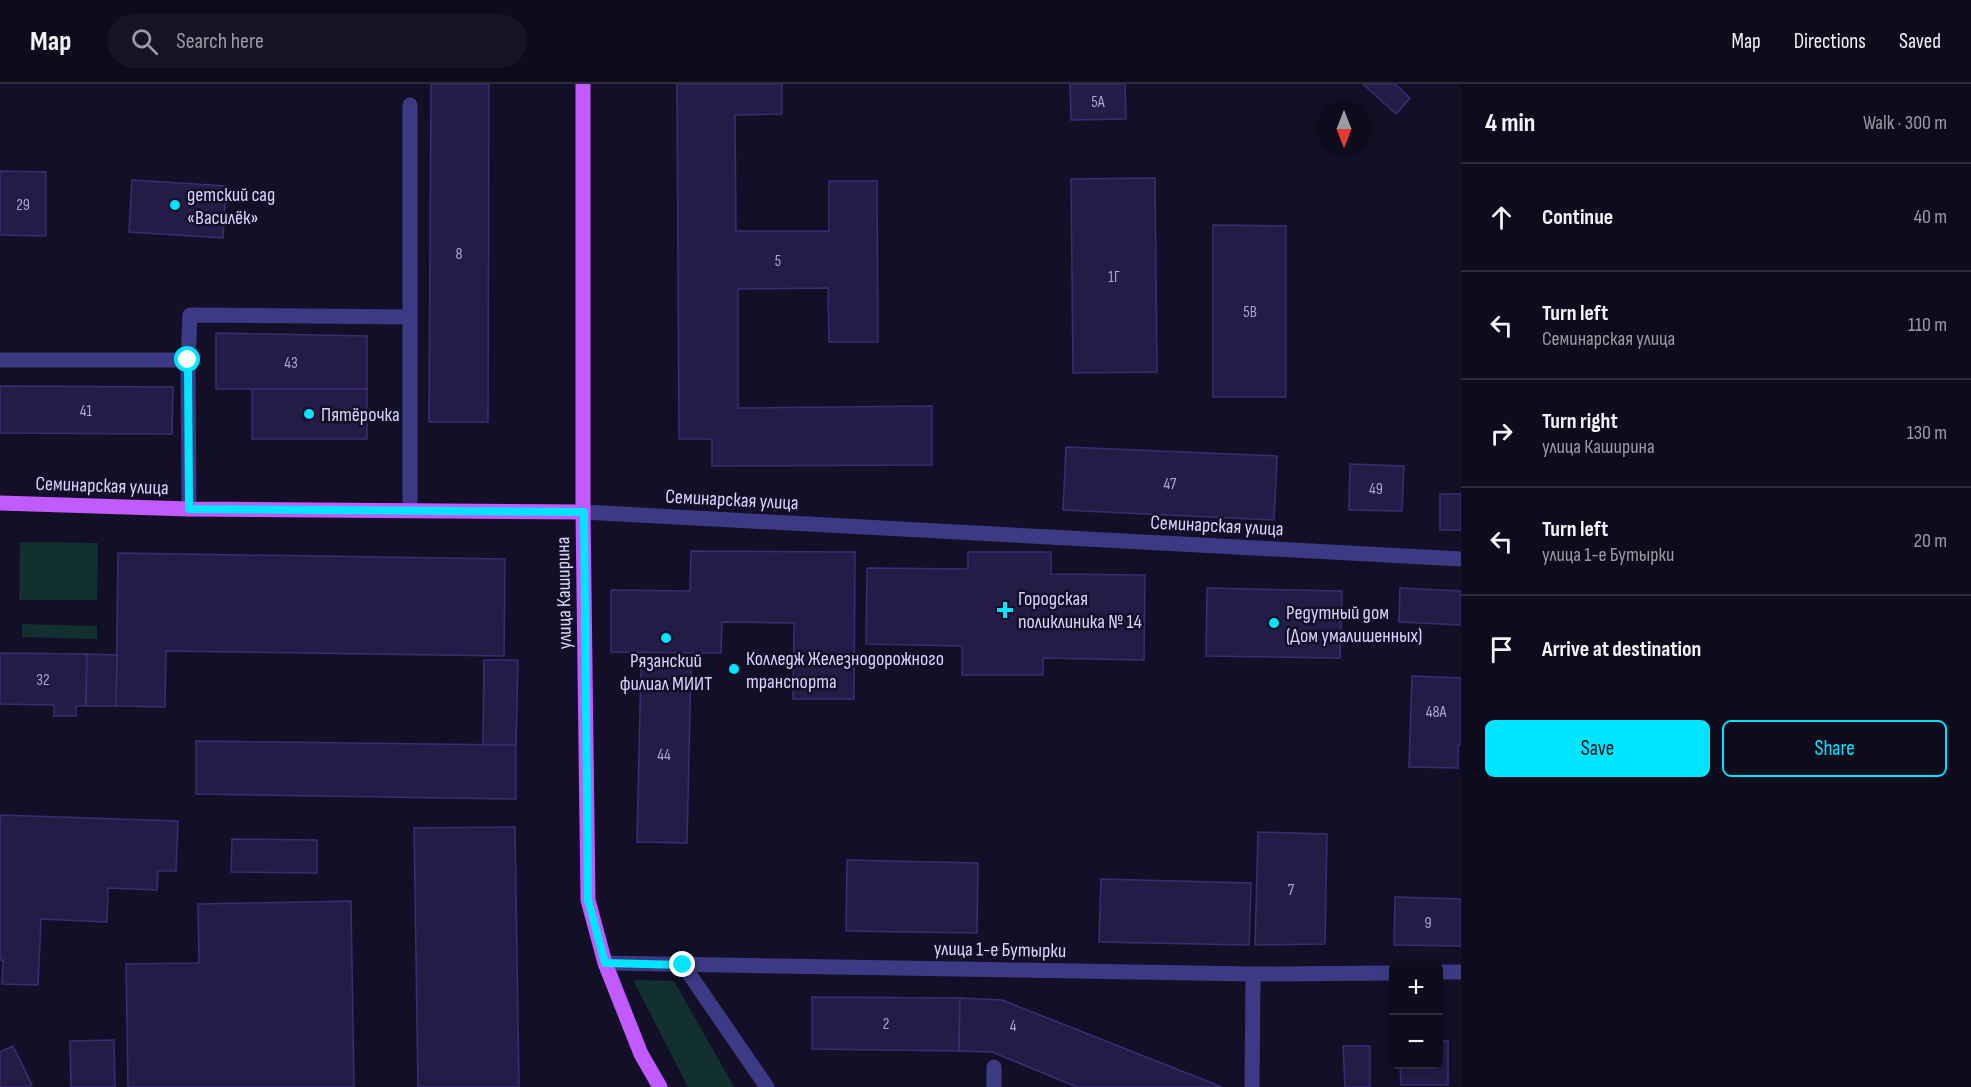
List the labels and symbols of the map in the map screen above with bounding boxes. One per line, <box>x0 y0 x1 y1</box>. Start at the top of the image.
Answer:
house number: 5А <box>1091 93 1105 112</box>
north arrow <box>1317 102 1371 156</box>
place label: детский сад «Василёк» <box>187 183 275 230</box>
house number: 29 <box>16 196 30 215</box>
marker: детский сад «Василёк» <box>168 198 182 212</box>
house number: 8 <box>455 245 463 264</box>
house number: 5 <box>775 252 781 271</box>
house number: 1Г <box>1108 268 1120 287</box>
house number: 5В <box>1243 303 1257 322</box>
route start <box>174 346 200 372</box>
house number: 43 <box>284 354 298 373</box>
house number: 41 <box>80 402 93 421</box>
place label: Пятёрочка <box>321 403 400 427</box>
marker: Пятёрочка <box>302 407 316 421</box>
street label: Семинарская улица <box>35 472 169 500</box>
house number: 47 <box>1164 475 1177 494</box>
house number: 49 <box>1369 480 1383 499</box>
street label: Семинарская улица <box>665 485 799 515</box>
street label: Семинарская улица <box>1150 511 1284 541</box>
street label: улица Каширина <box>551 536 577 649</box>
place label: Городская поликлиника № 14 <box>1018 587 1142 634</box>
marker: Городская поликлиника № 14 <box>996 601 1014 619</box>
place label: Редутный дом (Дом умалишенных) <box>1286 601 1422 648</box>
marker: Редутный дом (Дом умалишенных) <box>1267 616 1281 630</box>
marker: Рязанский филиал МИИТ <box>659 631 673 645</box>
place label: Колледж Железнодорожного транспорта <box>746 647 944 694</box>
place label: Рязанский филиал МИИТ <box>620 649 712 696</box>
marker: Колледж Железнодорожного транспорта <box>727 662 741 676</box>
house number: 32 <box>36 671 50 690</box>
house number: 48А <box>1426 703 1446 722</box>
house number: 44 <box>657 746 671 765</box>
house number: 7 <box>1288 881 1295 900</box>
house number: 9 <box>1424 914 1432 933</box>
street label: улица 1-е Бутырки <box>934 937 1066 963</box>
route end <box>669 951 695 977</box>
house number: 2 <box>883 1015 889 1034</box>
house number: 4 <box>1010 1017 1017 1036</box>

